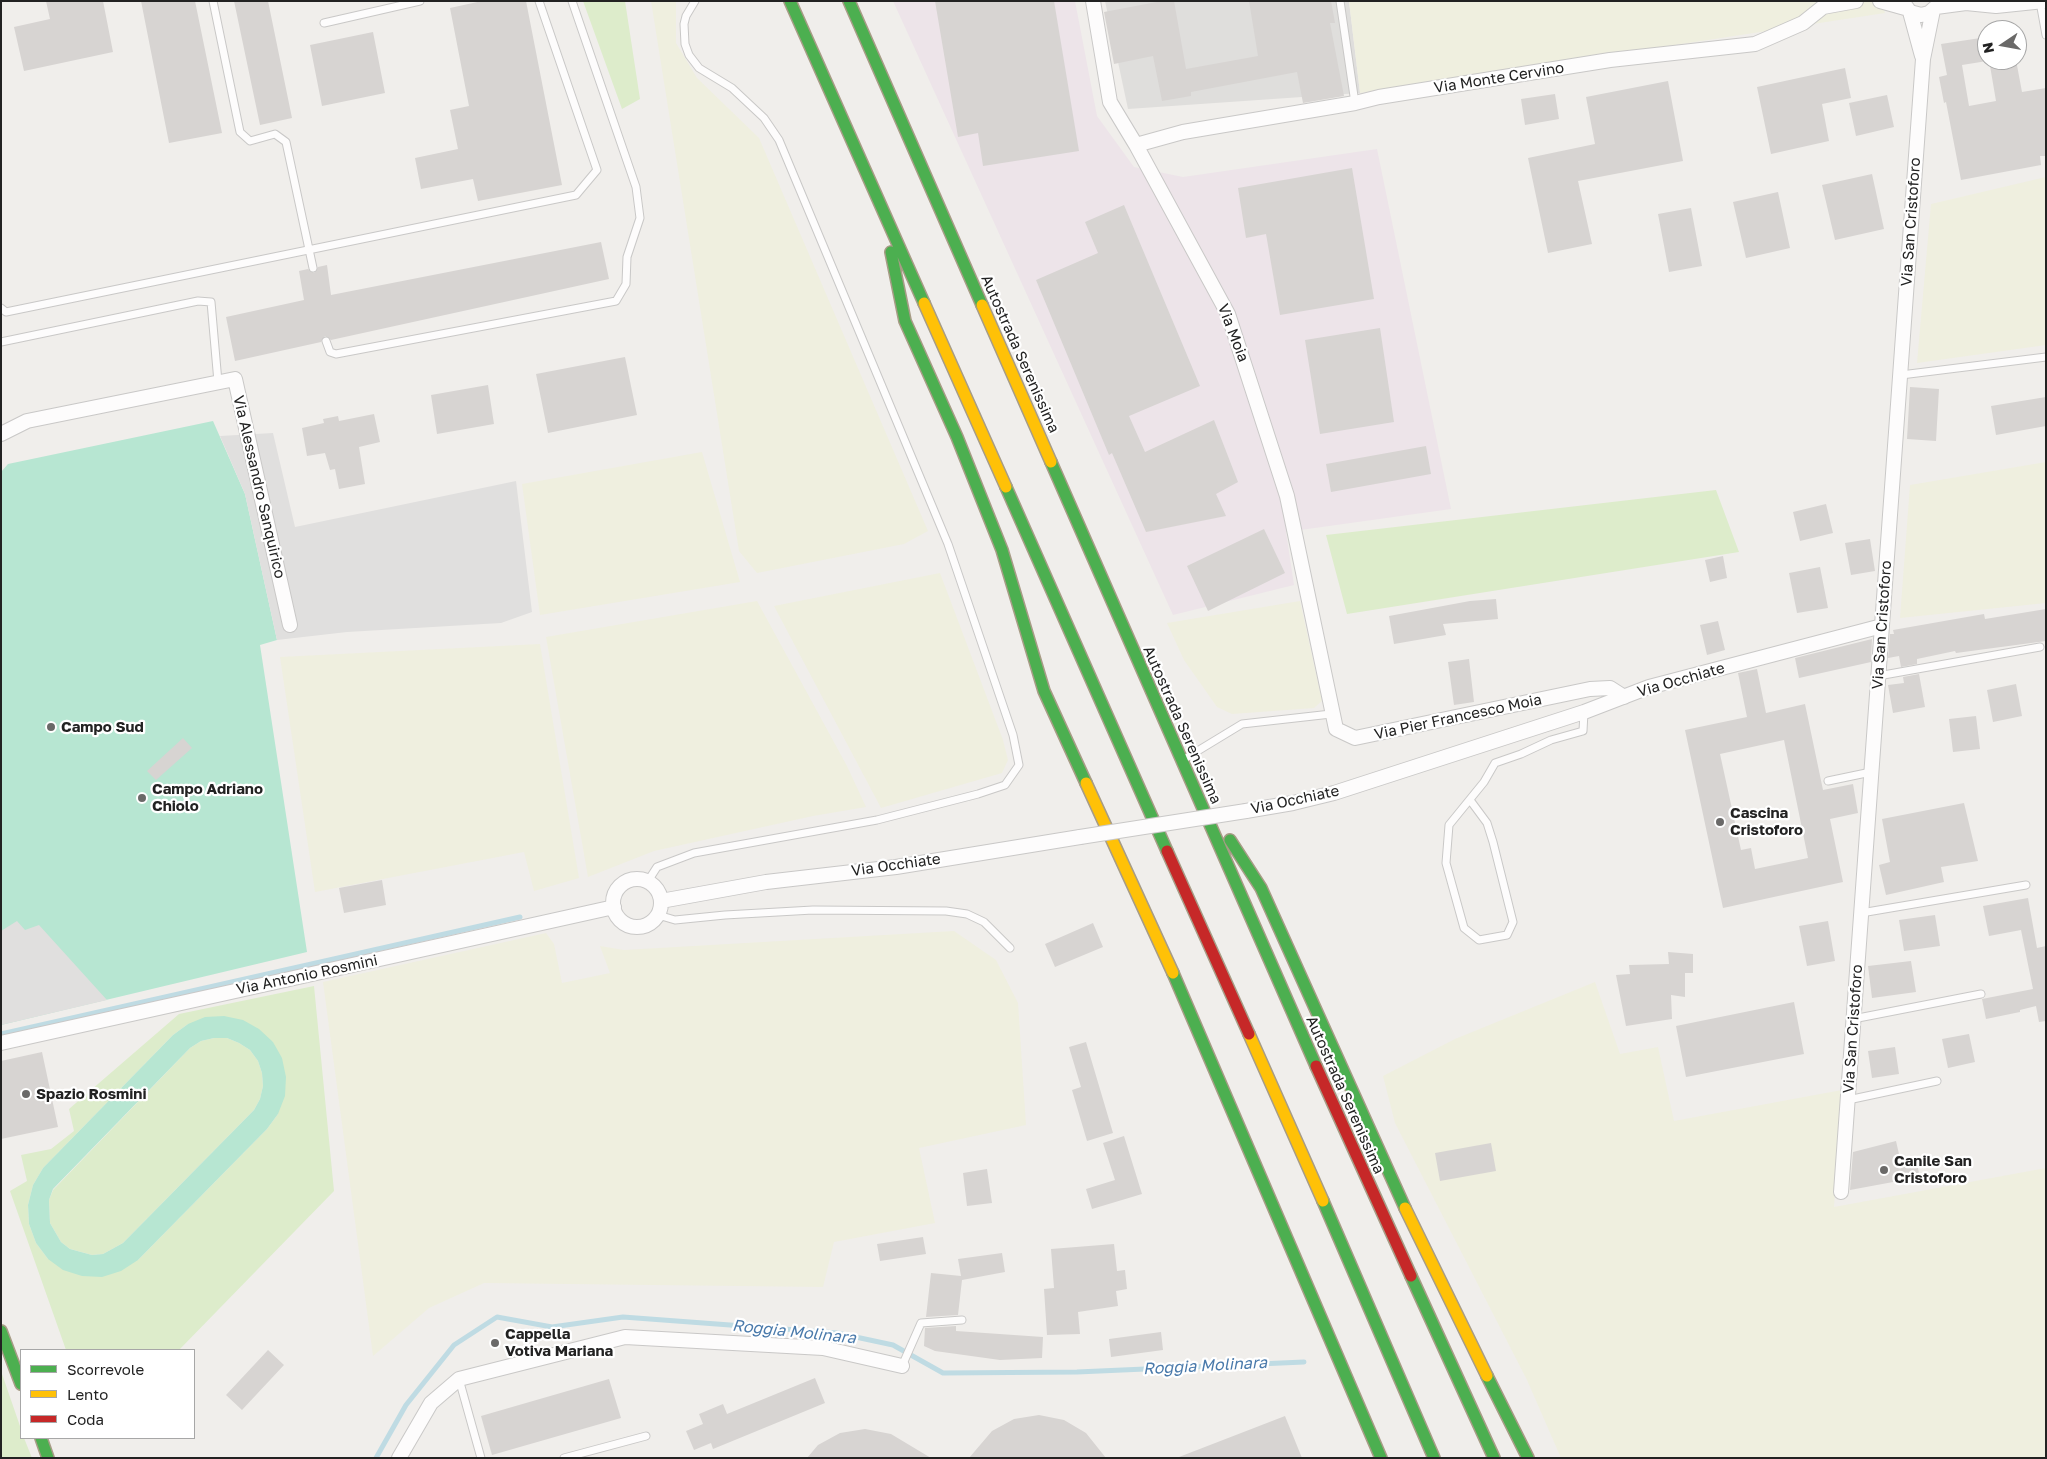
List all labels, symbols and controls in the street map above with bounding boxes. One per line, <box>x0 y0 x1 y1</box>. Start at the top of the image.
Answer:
north arrow <box>1977 20 2027 70</box>
text: N <box>1978 41 1997 55</box>
street label: Via Monte Cervino <box>1433 59 1565 97</box>
street label: Via San Cristoforo <box>1898 157 1924 287</box>
street label: Autostrada Serenissima <box>977 272 1063 436</box>
street label: Via Moia <box>1214 301 1252 365</box>
street label: Via Alessandro Sanquirico <box>229 394 289 580</box>
street label: Via San Cristoforo <box>1869 560 1895 690</box>
street label: Autostrada Serenissima <box>1139 643 1225 807</box>
street label: Via Occhiate <box>1635 659 1727 701</box>
street label: Via Pier Francesco Moia <box>1373 690 1543 744</box>
place label: Campo Sud <box>61 718 144 736</box>
marker: Campo Sud <box>45 721 57 733</box>
place label: Campo Adriano Chiolo <box>152 780 263 815</box>
street label: Via Occhiate <box>1249 782 1341 818</box>
marker: Campo Adriano Chiolo <box>136 792 148 804</box>
place label: Cascina Cristoforo <box>1730 804 1803 839</box>
marker: Cascina Cristoforo <box>1714 816 1726 828</box>
street label: Via Occhiate <box>850 850 942 880</box>
street label: Via Antonio Rosmini <box>235 951 379 999</box>
street label: Via San Cristoforo <box>1840 964 1866 1094</box>
street label: Autostrada Serenissima <box>1302 1013 1388 1177</box>
place label: Spazio Rosmini <box>36 1085 146 1103</box>
marker: Spazio Rosmini <box>20 1088 32 1100</box>
place label: Canile San Cristoforo <box>1894 1152 1972 1187</box>
marker: Canile San Cristoforo <box>1878 1164 1890 1176</box>
water label: Roggia Molinara <box>731 1316 857 1348</box>
place label: Cappella Votiva Mariana <box>505 1325 613 1360</box>
marker: Cappella Votiva Mariana <box>489 1337 501 1349</box>
legend <box>20 1349 195 1439</box>
water label: Roggia Molinara <box>1143 1353 1267 1379</box>
text: Scorrevole <box>67 1360 144 1378</box>
text: Lento <box>67 1385 108 1403</box>
text: Coda <box>67 1410 104 1428</box>

